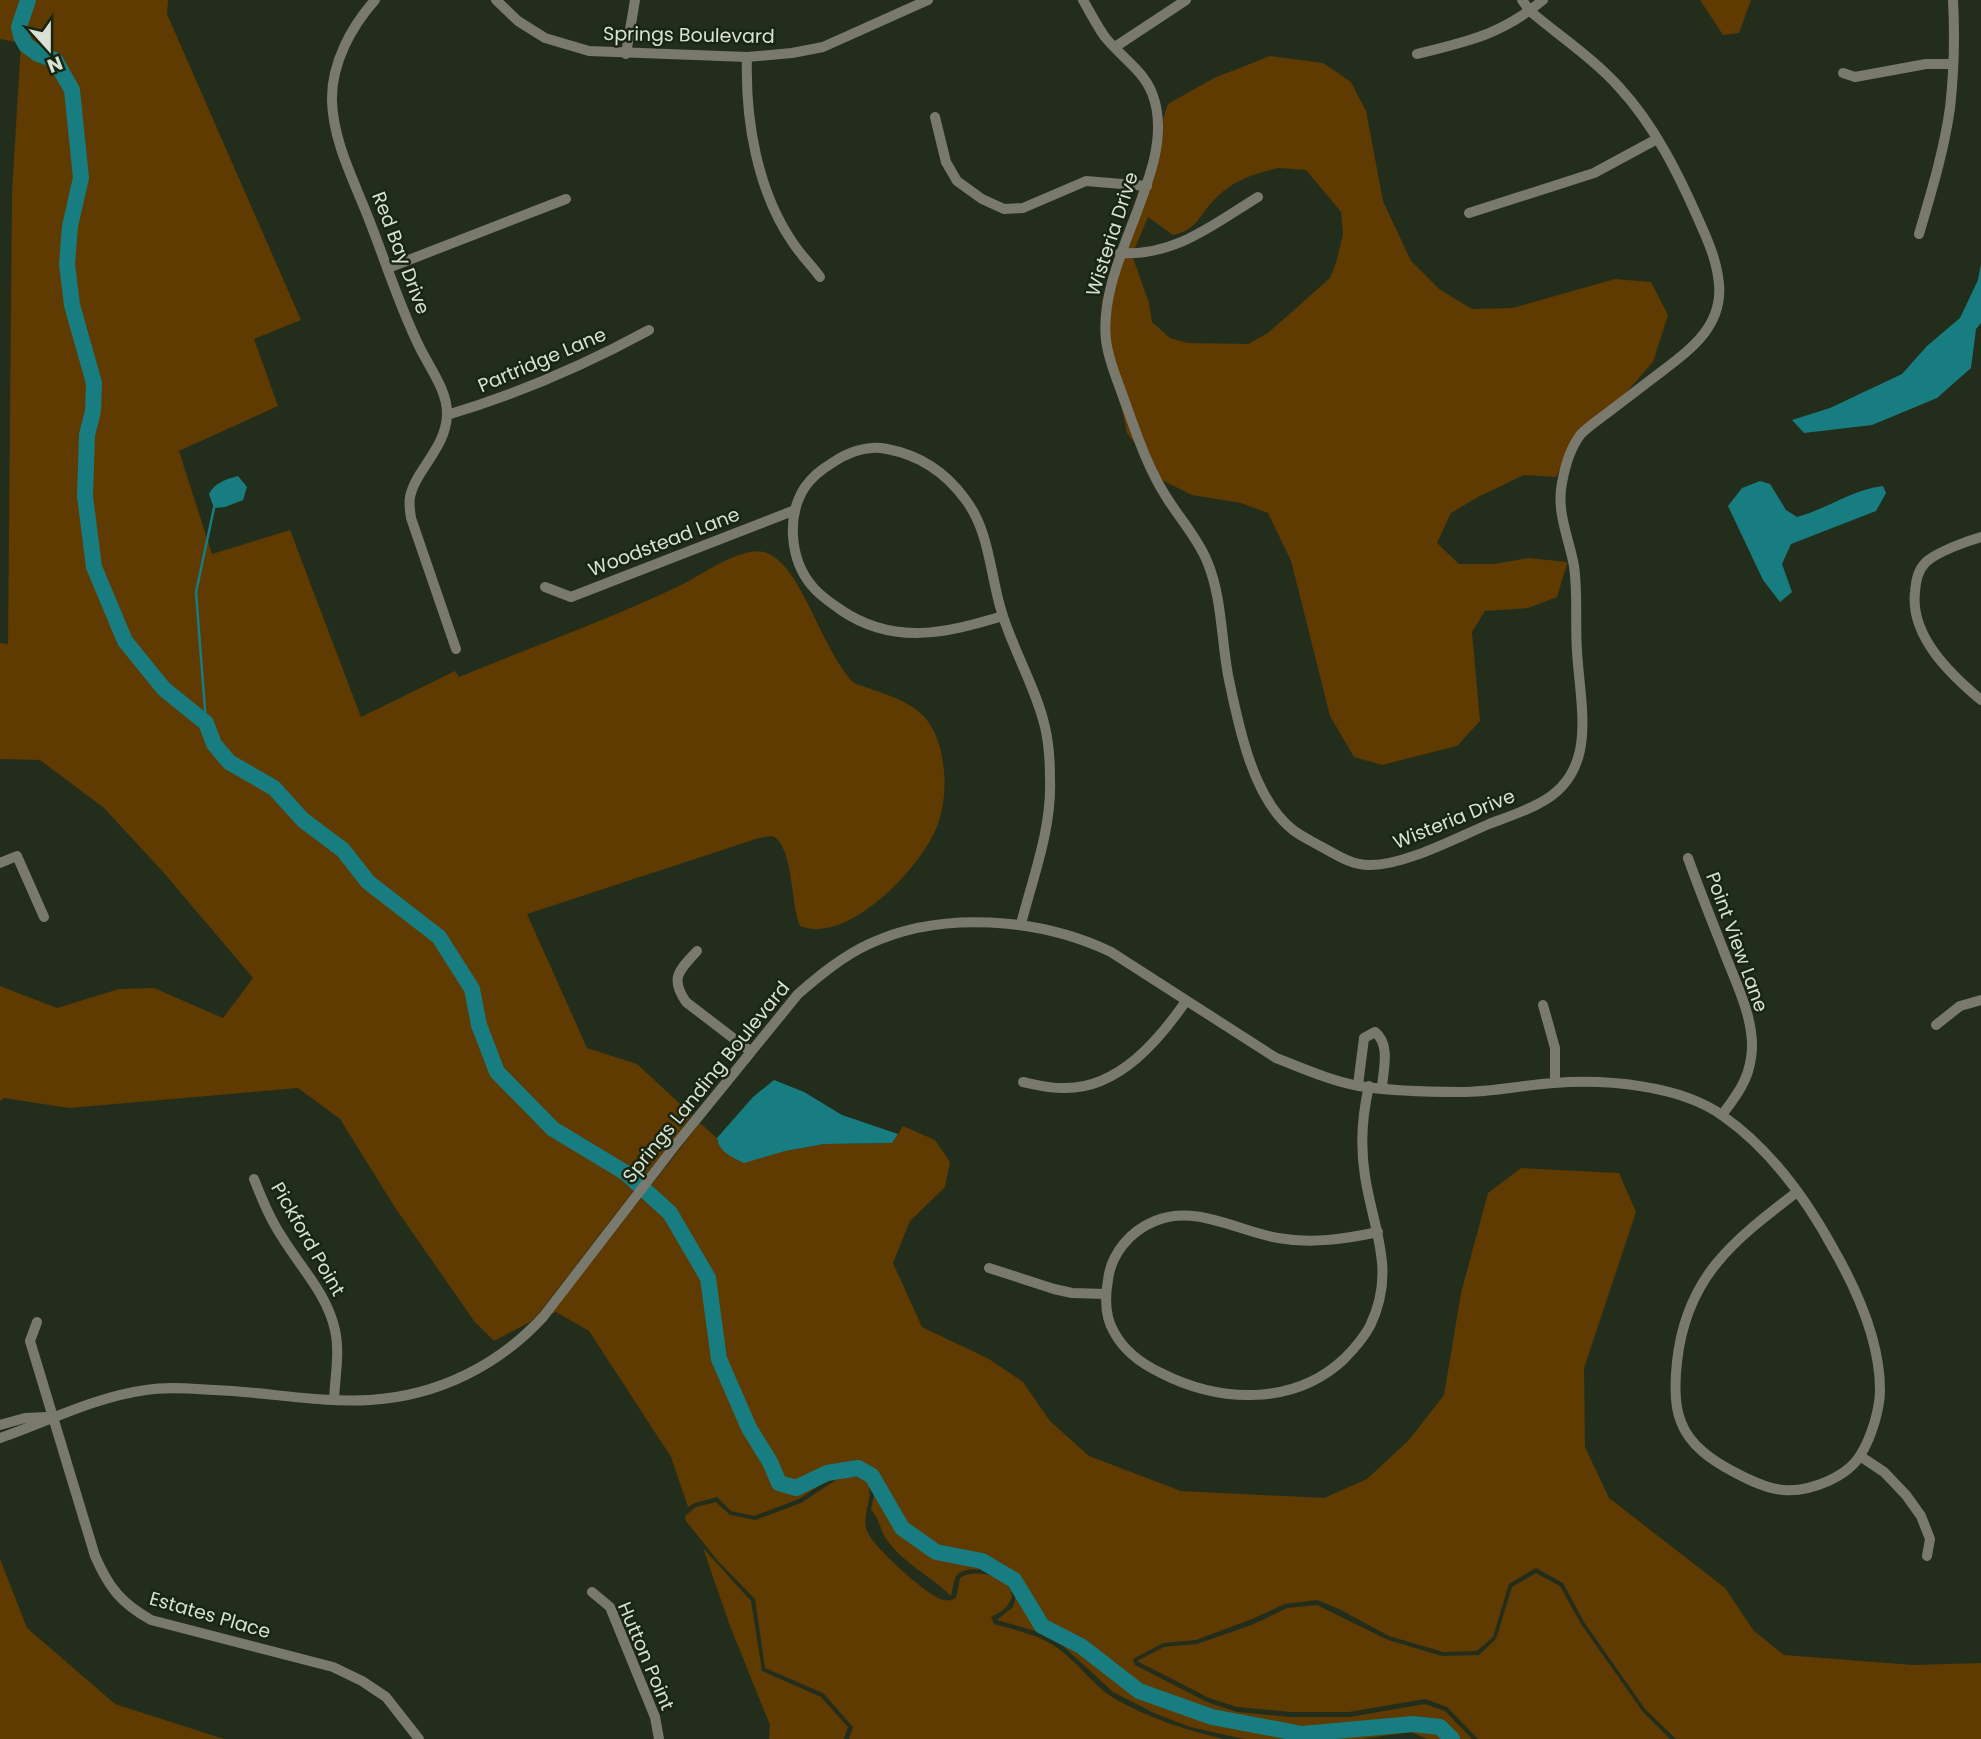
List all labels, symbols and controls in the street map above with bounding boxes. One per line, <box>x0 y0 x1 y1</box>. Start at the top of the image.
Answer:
north arrow <box>14 14 84 84</box>
street label: Springs Boulevard <box>603 20 775 50</box>
text: N <box>43 49 66 80</box>
street label: Wisteria Drive <box>1079 168 1145 300</box>
street label: Red Bay Drive <box>365 188 437 318</box>
street label: Partridge Lane <box>474 321 610 399</box>
street label: Woodstead Lane <box>584 501 744 583</box>
street label: Wisteria Drive <box>1389 782 1519 856</box>
street label: Point View Lane <box>1699 868 1775 1016</box>
street label: Springs Landing Boulevard <box>616 975 796 1189</box>
street label: Pickford Point <box>264 1177 352 1301</box>
street label: Estates Place <box>146 1585 274 1645</box>
street label: Hutton Point <box>611 1598 681 1714</box>

